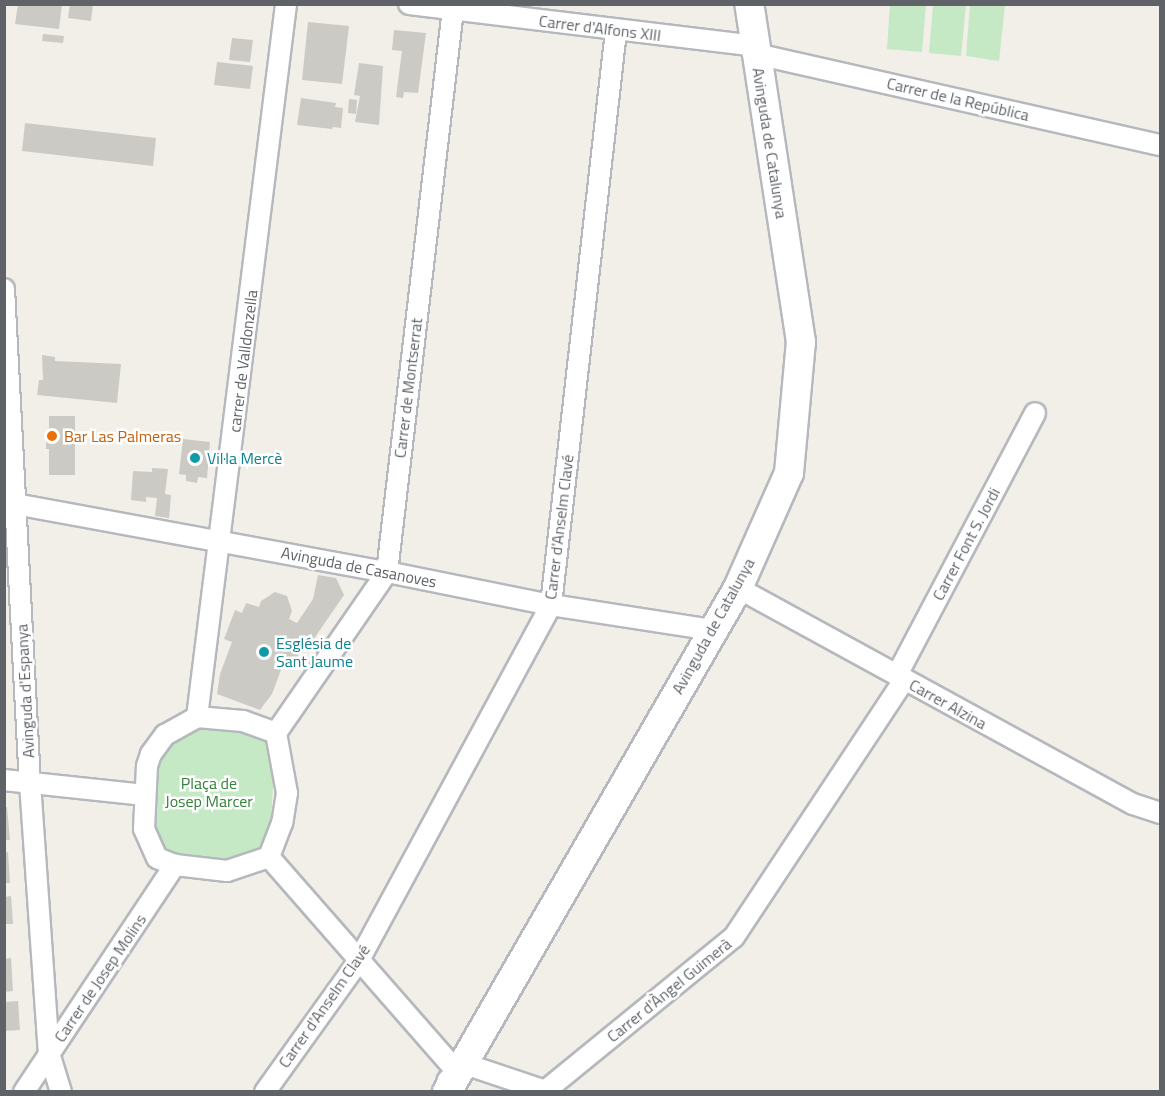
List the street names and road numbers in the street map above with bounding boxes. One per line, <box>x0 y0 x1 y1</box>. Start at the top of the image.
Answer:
street label: Carrer d'Alfons XIII <box>538 11 662 45</box>
street label: Avinguda de Catalunya <box>749 66 791 220</box>
street label: Carrer de la República <box>885 73 1031 125</box>
street label: carrer de Valldonzella <box>225 289 261 433</box>
street label: Carrer de Montserrat <box>390 317 426 459</box>
street label: Carrer d'Anselm Clavé <box>541 453 577 601</box>
street label: Carrer Font S. Jordi <box>928 484 1004 604</box>
street label: Avinguda de Casanoves <box>280 543 438 591</box>
street label: Avinguda de Catalunya <box>668 555 758 697</box>
street label: Avinguda d'Espanya <box>12 623 38 759</box>
street label: Carrer Alzina <box>906 675 990 733</box>
street label: Carrer de Josep Molins <box>50 910 150 1046</box>
street label: Carrer d'Àngel Guimerà <box>603 934 735 1046</box>
street label: Carrer d'Anselm Clavé <box>274 941 374 1071</box>

